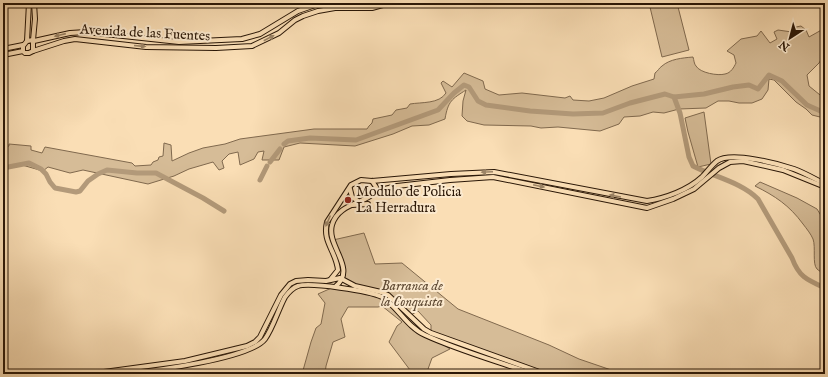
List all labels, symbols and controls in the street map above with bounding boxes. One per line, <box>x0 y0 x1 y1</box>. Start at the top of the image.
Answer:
north arrow <box>770 18 810 58</box>
street label: Avenida de las Fuentes <box>78 21 211 45</box>
one-way arrow <box>54 33 67 39</box>
one-way arrow <box>263 35 274 42</box>
text: N <box>776 37 793 54</box>
one-way arrow <box>134 43 146 50</box>
one-way arrow <box>480 169 493 175</box>
place label: Modulo de Policia La Herradura <box>356 183 462 217</box>
one-way arrow <box>532 183 545 189</box>
one-way arrow <box>609 192 621 198</box>
marker: Modulo de Policia La Herradura <box>343 195 353 205</box>
one-way arrow <box>325 216 331 227</box>
park label: Barranca de la Conquista <box>381 277 443 311</box>

